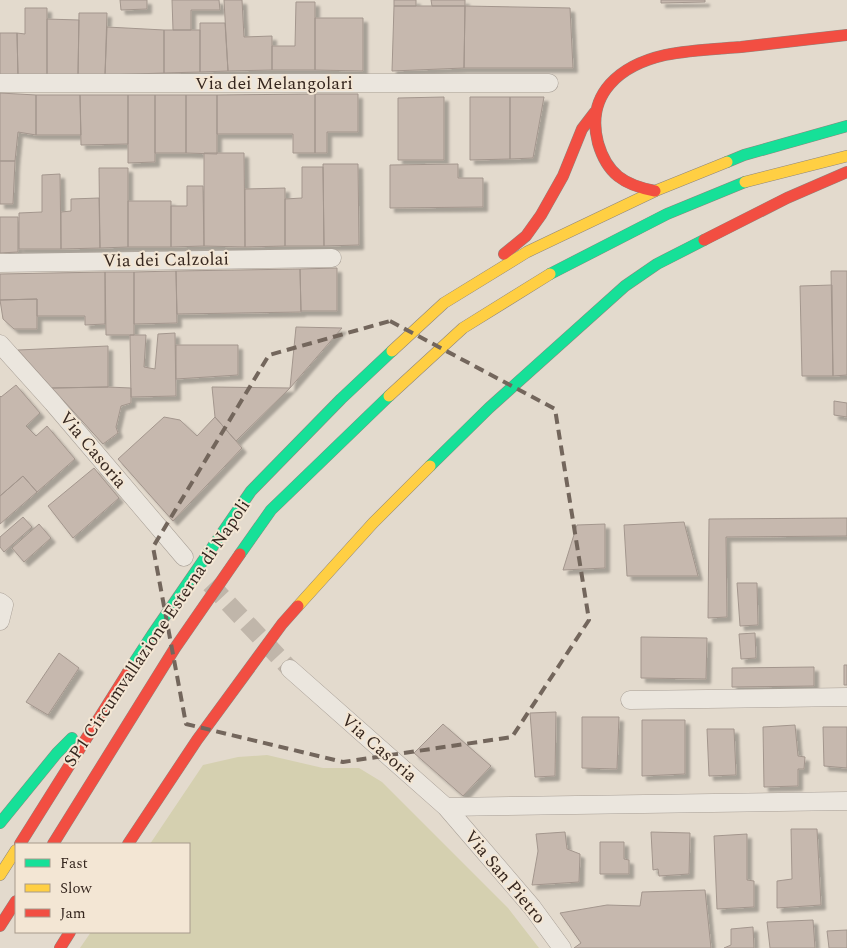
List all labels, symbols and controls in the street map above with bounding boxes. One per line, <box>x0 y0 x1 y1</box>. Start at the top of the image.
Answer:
street label: Via dei Melangolari <box>195 70 353 97</box>
street label: Via dei Calzolai <box>103 245 229 275</box>
street label: Via Casoria <box>53 406 133 495</box>
street label: SP1 Circumvallazione Esterna di Napoli <box>57 494 257 772</box>
street label: Via Casoria <box>335 707 423 789</box>
street label: Via San Pietro <box>458 824 552 930</box>
legend <box>15 843 190 933</box>
text: Fast <box>60 852 88 875</box>
text: Slow <box>60 877 92 900</box>
text: Jam <box>60 902 86 925</box>

